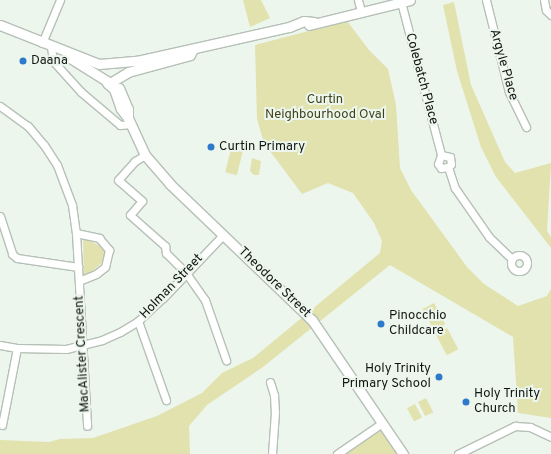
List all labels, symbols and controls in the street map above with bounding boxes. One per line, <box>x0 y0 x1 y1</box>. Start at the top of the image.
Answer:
street label: Argyle Place <box>485 27 521 103</box>
street label: Colebatch Place <box>401 32 441 126</box>
place label: Daana <box>31 53 68 69</box>
marker: Daana <box>18 56 28 66</box>
park label: Curtin Neighbourhood Oval <box>265 93 385 124</box>
place label: Curtin Primary <box>219 139 305 155</box>
marker: Curtin Primary <box>206 142 216 152</box>
street label: Theodore Street <box>234 244 314 322</box>
street label: Holman Street <box>137 251 207 323</box>
street label: MacAlister Crescent <box>72 295 94 413</box>
place label: Pinocchio Childcare <box>389 309 446 340</box>
marker: Pinocchio Childcare <box>376 319 386 329</box>
place label: Holy Trinity Primary School <box>342 362 431 393</box>
marker: Holy Trinity Primary School <box>434 372 444 382</box>
place label: Holy Trinity Church <box>474 387 541 418</box>
marker: Holy Trinity Church <box>461 397 471 407</box>

